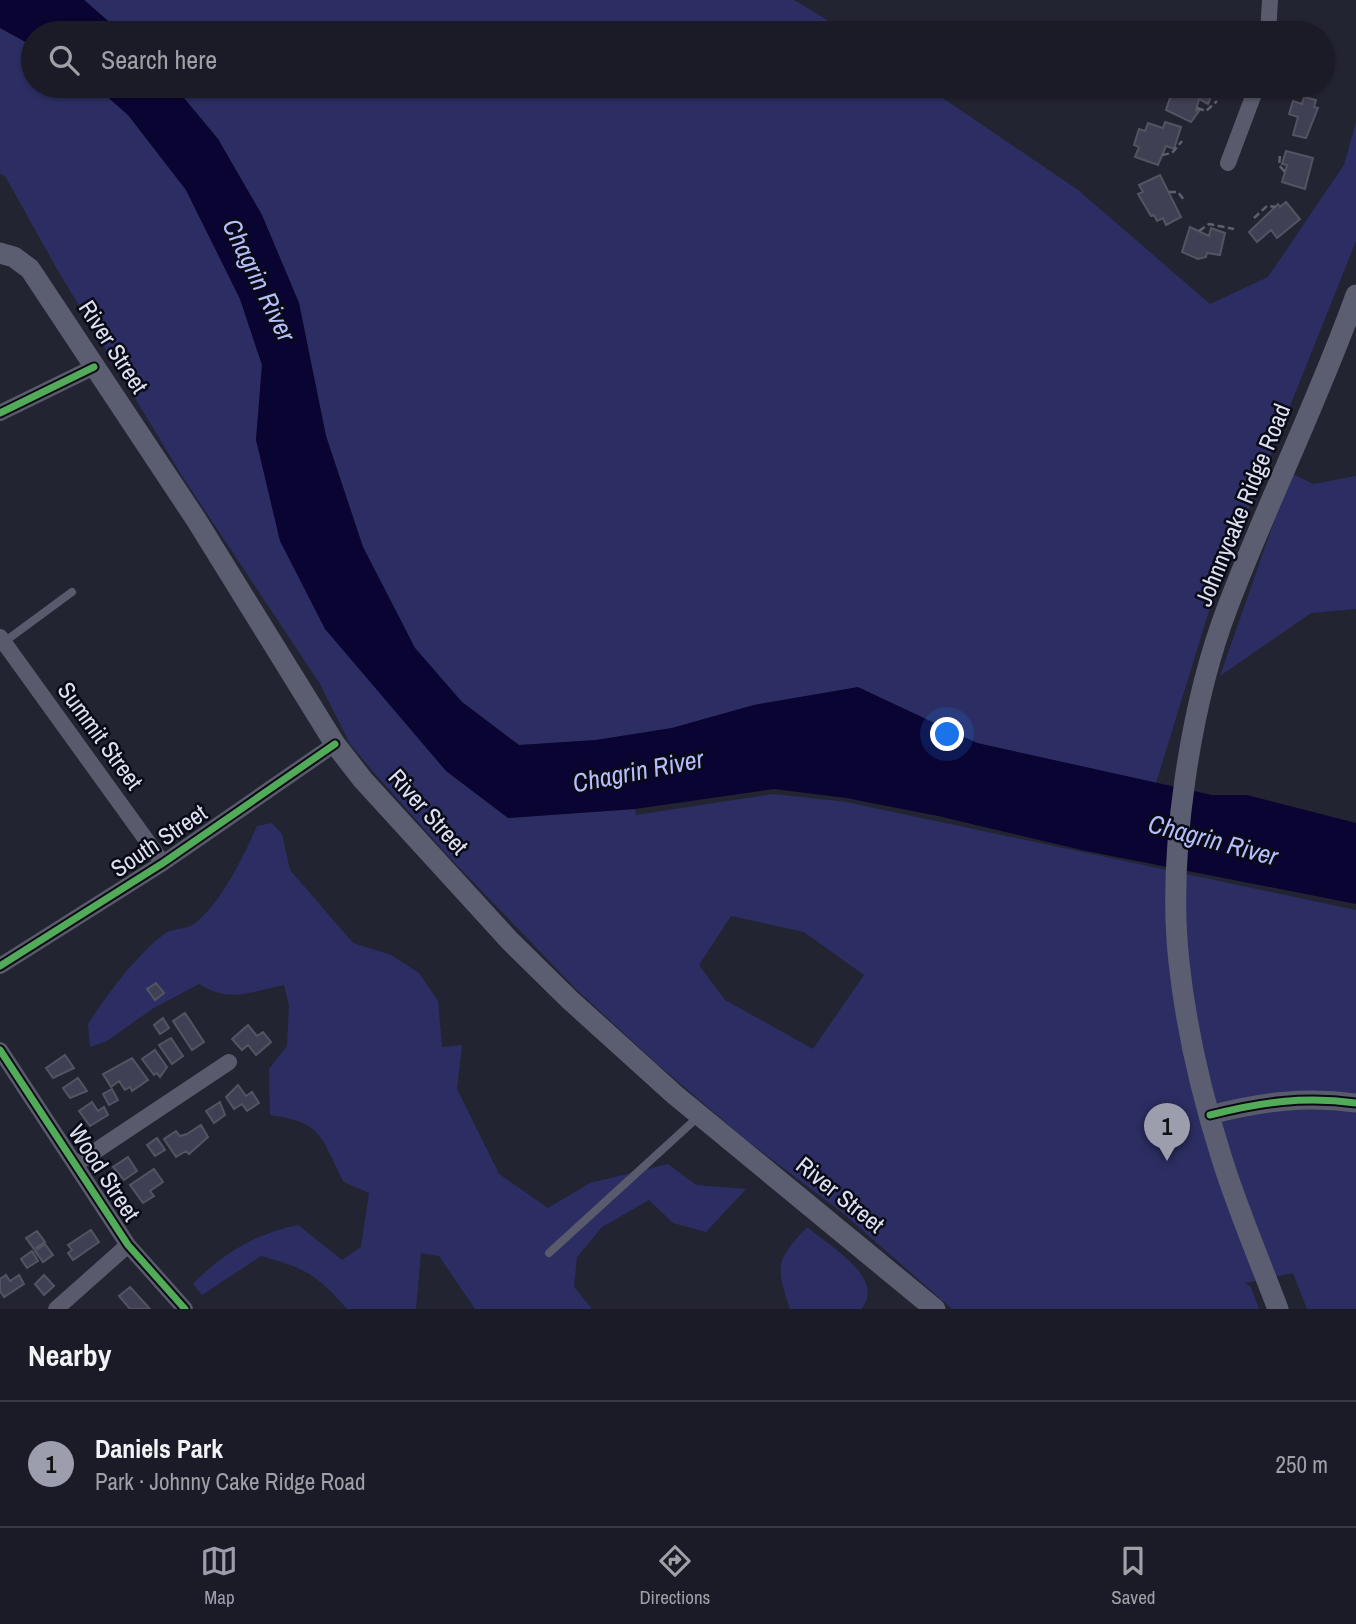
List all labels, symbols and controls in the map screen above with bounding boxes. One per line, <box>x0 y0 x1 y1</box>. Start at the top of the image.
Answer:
search box <box>21 21 1335 98</box>
icon: search <box>45 41 83 79</box>
text: Search here <box>101 42 217 77</box>
water label: Chagrin River <box>215 212 305 348</box>
street label: River Street <box>72 294 156 400</box>
street label: Johnnycake Ridge Road <box>1187 399 1297 611</box>
street label: Summit Street <box>51 675 151 796</box>
your location <box>930 717 964 751</box>
water label: Chagrin River <box>569 740 707 800</box>
street label: River Street <box>382 762 476 861</box>
street label: South Street <box>104 796 213 884</box>
water label: Chagrin River <box>1145 805 1283 874</box>
pin: 1 <box>1144 1103 1190 1161</box>
street label: Wood Street <box>62 1118 148 1227</box>
street label: River Street <box>790 1149 892 1240</box>
text: Nearby <box>28 1335 111 1375</box>
text: Daniels Park <box>95 1431 223 1466</box>
text: 1 <box>46 1449 56 1480</box>
text: 250 m <box>1276 1449 1328 1480</box>
text: Park · Johnny Cake Ridge Road <box>95 1466 365 1497</box>
tab: Map <box>200 1542 238 1610</box>
tab: Directions <box>639 1542 710 1610</box>
tab: Saved <box>1111 1542 1156 1610</box>

